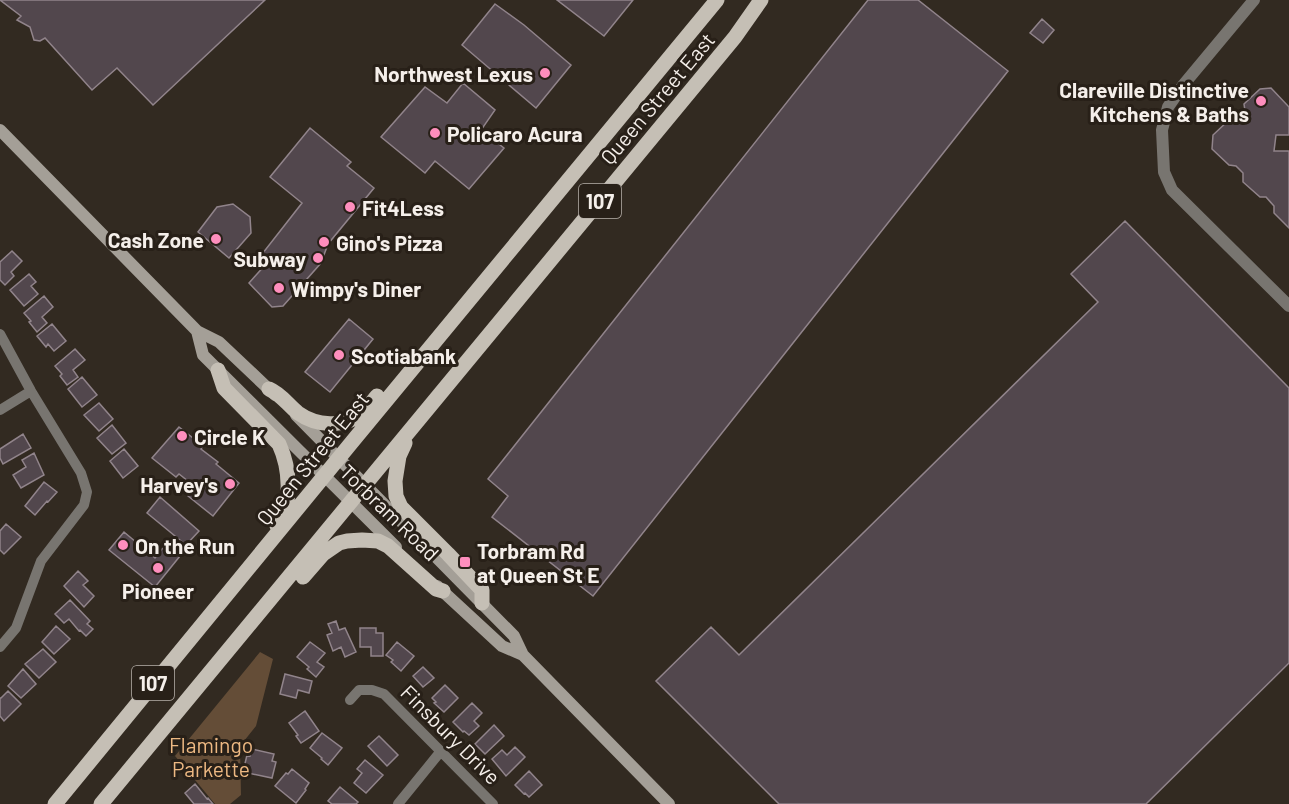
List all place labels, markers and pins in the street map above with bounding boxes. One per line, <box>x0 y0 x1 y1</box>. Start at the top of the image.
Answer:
place label: Northwest Lexus <box>374 61 533 86</box>
marker: Northwest Lexus <box>538 66 552 80</box>
place label: Clareville Distinctive Kitchens & Baths <box>1059 77 1249 126</box>
marker: Clareville Distinctive Kitchens & Baths <box>1254 94 1268 108</box>
place label: Policaro Acura <box>447 121 583 146</box>
marker: Policaro Acura <box>428 126 442 140</box>
place label: Fit4Less <box>362 195 444 220</box>
marker: Fit4Less <box>343 200 357 214</box>
place label: Cash Zone <box>108 227 204 252</box>
place label: Gino's Pizza <box>336 230 443 255</box>
marker: Cash Zone <box>209 232 223 246</box>
marker: Gino's Pizza <box>317 235 331 249</box>
place label: Subway <box>233 246 306 271</box>
marker: Subway <box>311 251 325 265</box>
place label: Wimpy's Diner <box>291 276 421 301</box>
marker: Wimpy's Diner <box>272 281 286 295</box>
place label: Scotiabank <box>351 343 456 368</box>
marker: Scotiabank <box>332 348 346 362</box>
place label: Circle K <box>194 424 265 449</box>
marker: Circle K <box>175 429 189 443</box>
place label: Harvey's <box>140 472 218 497</box>
marker: Harvey's <box>223 477 237 491</box>
place label: On the Run <box>135 533 235 558</box>
marker: On the Run <box>116 538 130 552</box>
place label: Torbram Rd at Queen St E <box>477 538 600 587</box>
marker: Torbram Rd at Queen St E <box>458 555 472 569</box>
marker: Pioneer <box>151 561 165 575</box>
place label: Pioneer <box>122 578 194 603</box>

